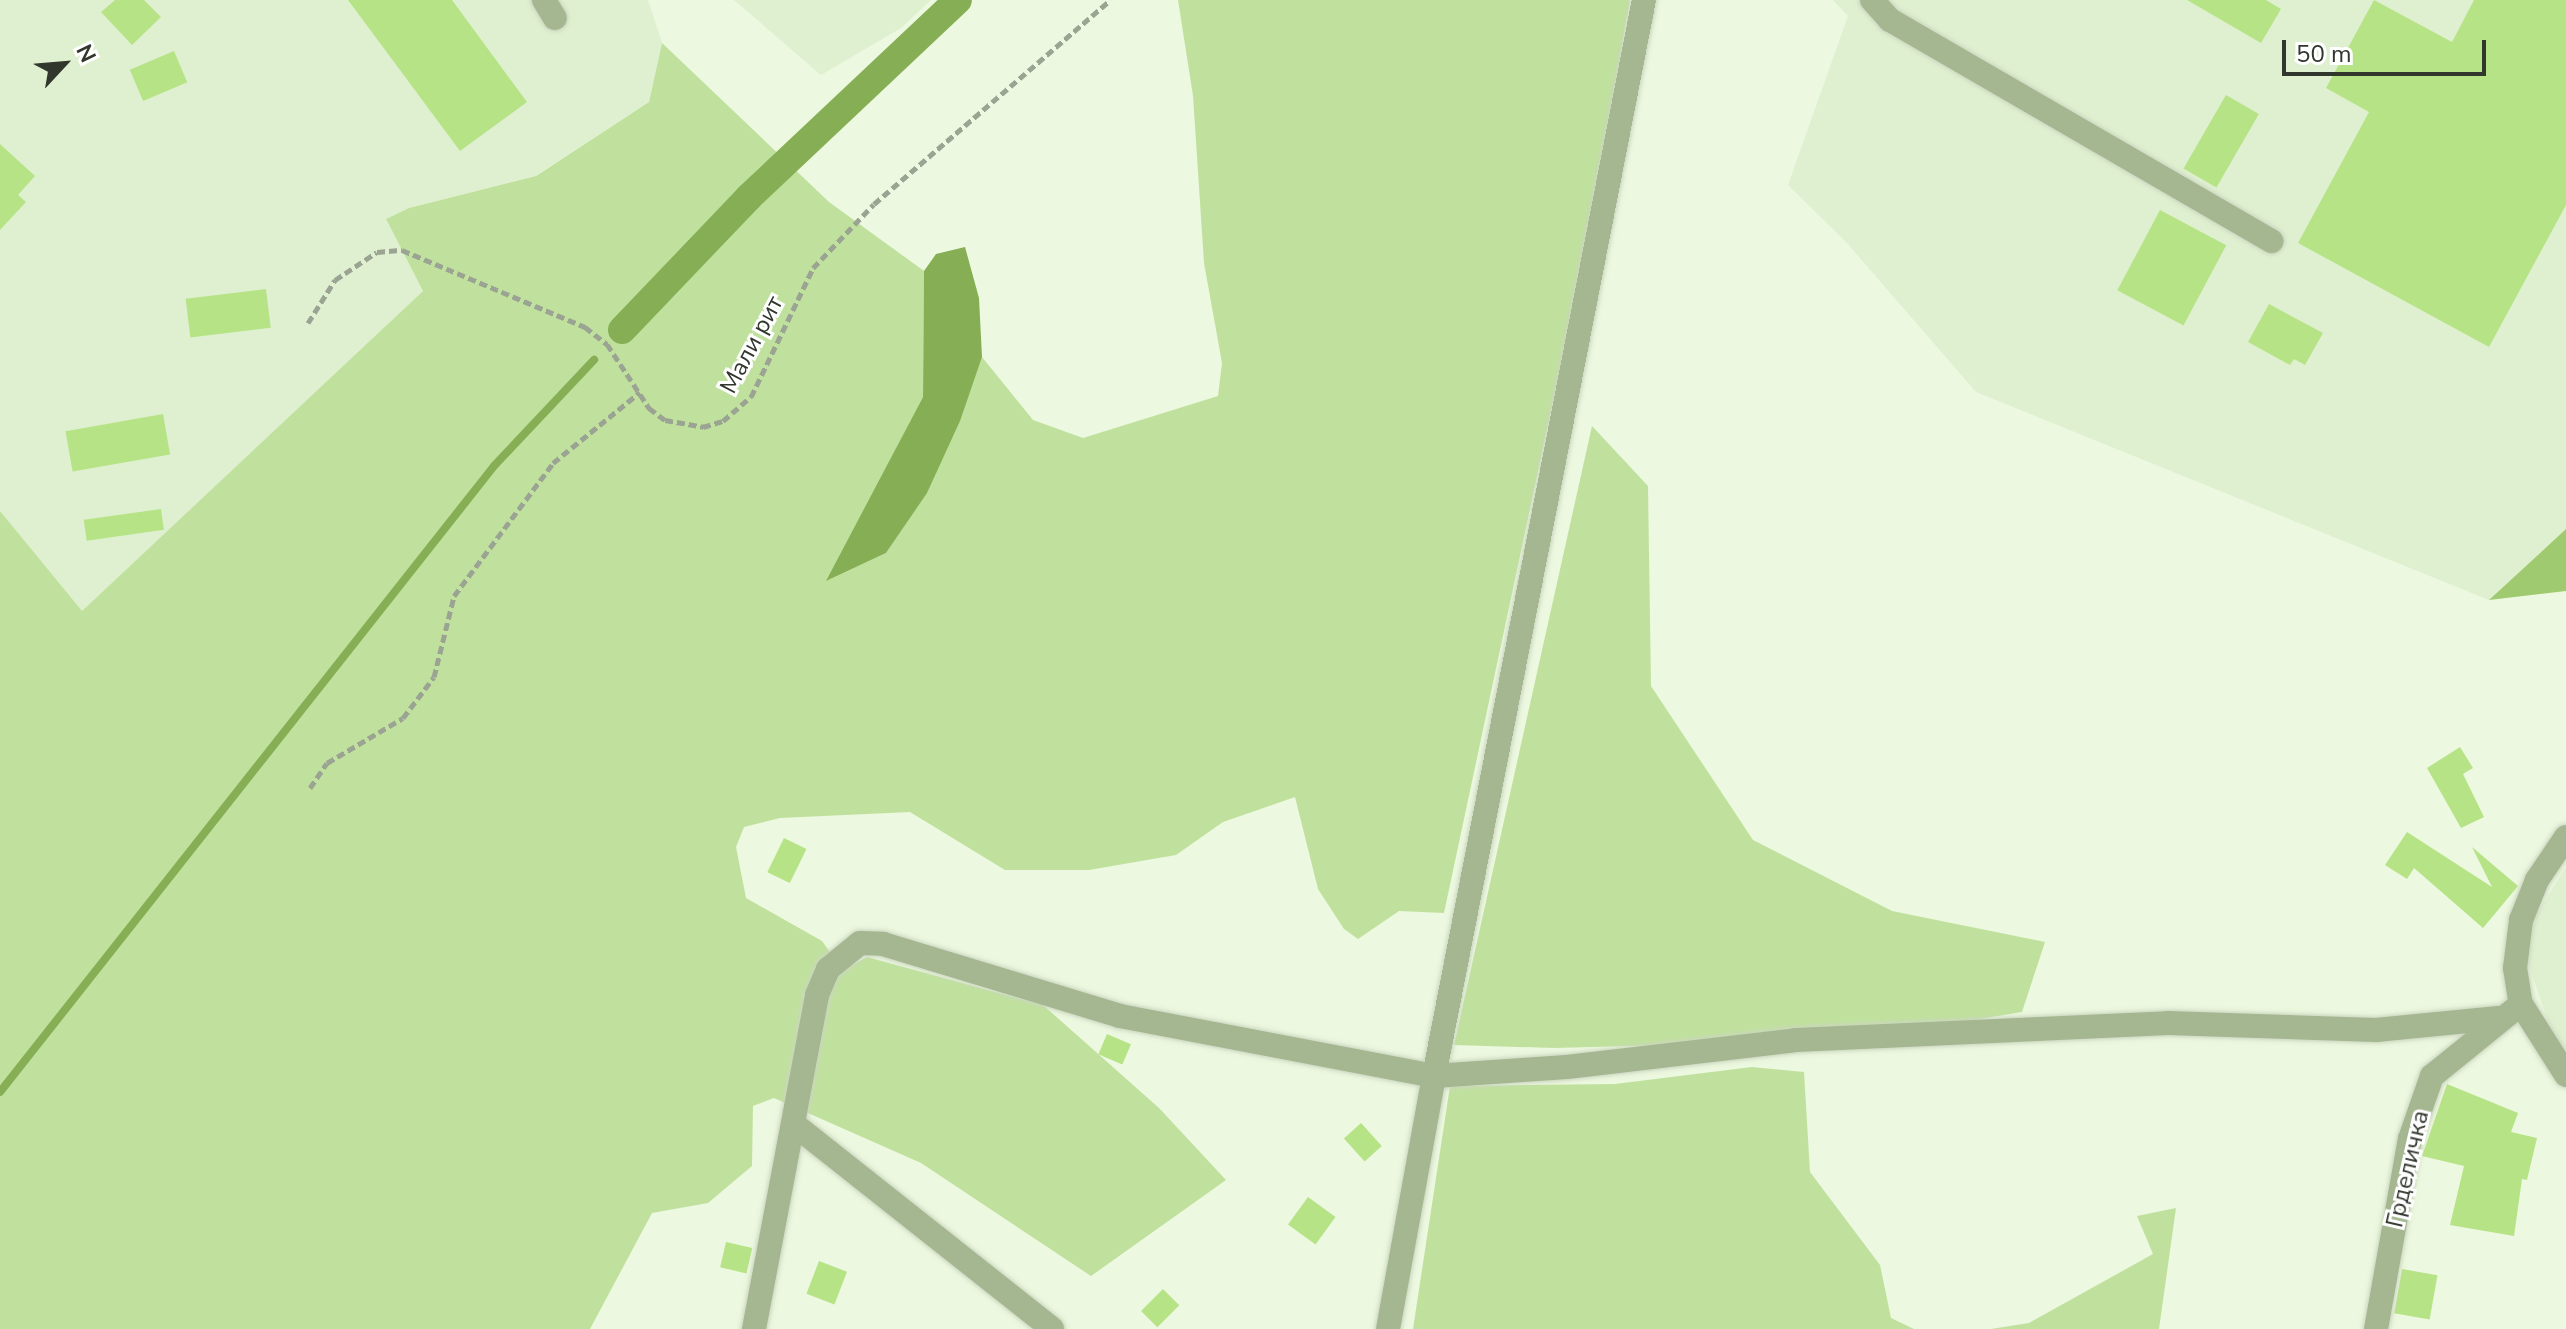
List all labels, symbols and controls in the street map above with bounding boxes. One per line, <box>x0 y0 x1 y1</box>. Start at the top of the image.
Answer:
north arrow <box>24 24 104 104</box>
scale bar <box>2286 24 2490 74</box>
text: 50 m <box>2296 38 2352 70</box>
text: N <box>68 40 103 67</box>
street label: Мали рит <box>714 291 790 399</box>
street label: Грделичка <box>2381 1108 2435 1230</box>

